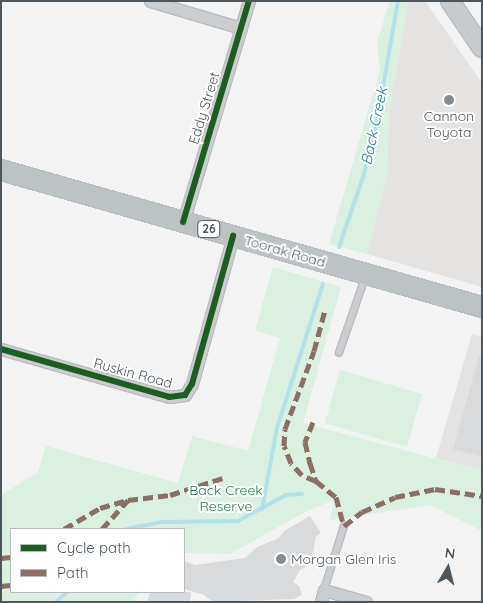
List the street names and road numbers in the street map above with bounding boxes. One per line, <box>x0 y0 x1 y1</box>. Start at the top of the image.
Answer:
street label: Eddy Street <box>185 70 223 146</box>
road number: 26 <box>196 220 222 238</box>
street label: Toorak Road <box>243 231 327 271</box>
street label: Ruskin Road <box>92 354 174 392</box>

